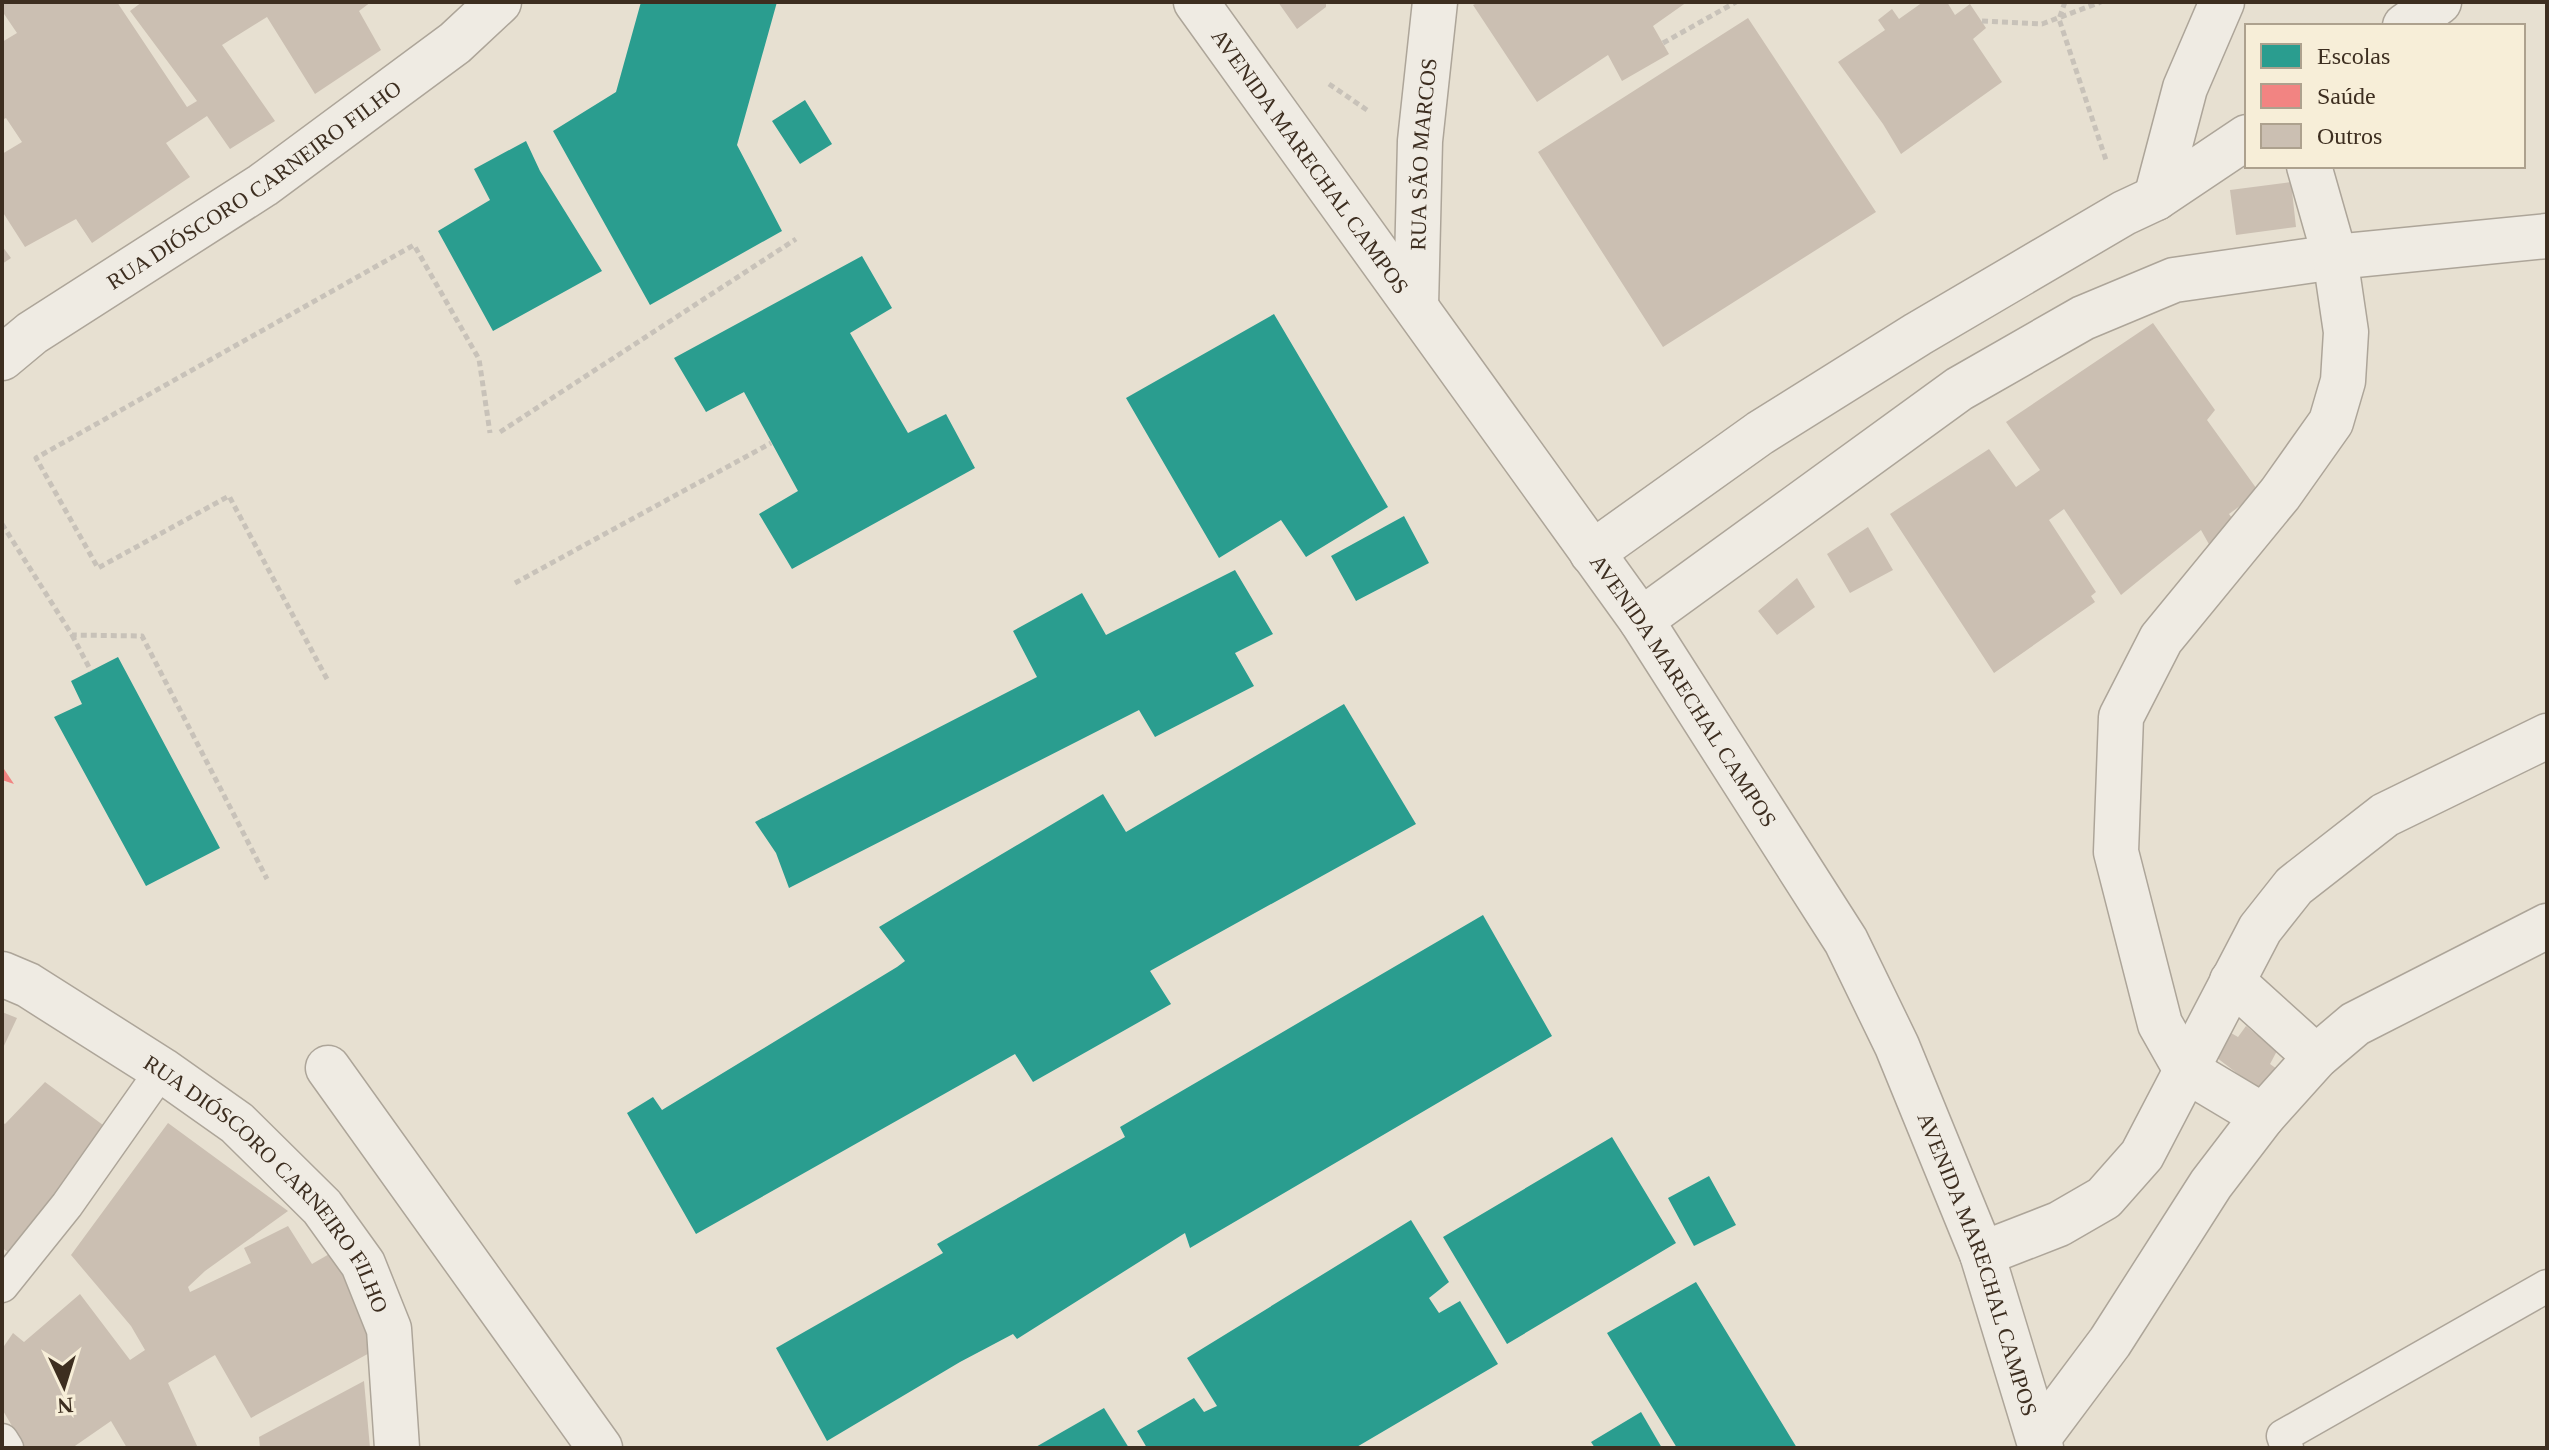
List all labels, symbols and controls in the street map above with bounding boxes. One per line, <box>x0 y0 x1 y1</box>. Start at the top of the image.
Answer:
street label: AVENIDA MARECHAL CAMPOS <box>1207 24 1414 298</box>
legend <box>2245 24 2525 168</box>
text: Escolas <box>2317 43 2390 69</box>
street label: RUA SÃO MARCOS <box>1405 57 1441 251</box>
street label: RUA DIÓSCORO CARNEIRO FILHO <box>102 75 406 294</box>
text: Saúde <box>2317 83 2376 109</box>
text: Outros <box>2317 123 2382 149</box>
street label: AVENIDA MARECHAL CAMPOS <box>1585 550 1782 831</box>
street label: RUA DIÓSCORO CARNEIRO FILHO <box>139 1049 394 1316</box>
street label: AVENIDA MARECHAL CAMPOS <box>1913 1109 2043 1419</box>
north arrow <box>24 1346 104 1426</box>
text: N <box>56 1392 74 1418</box>

